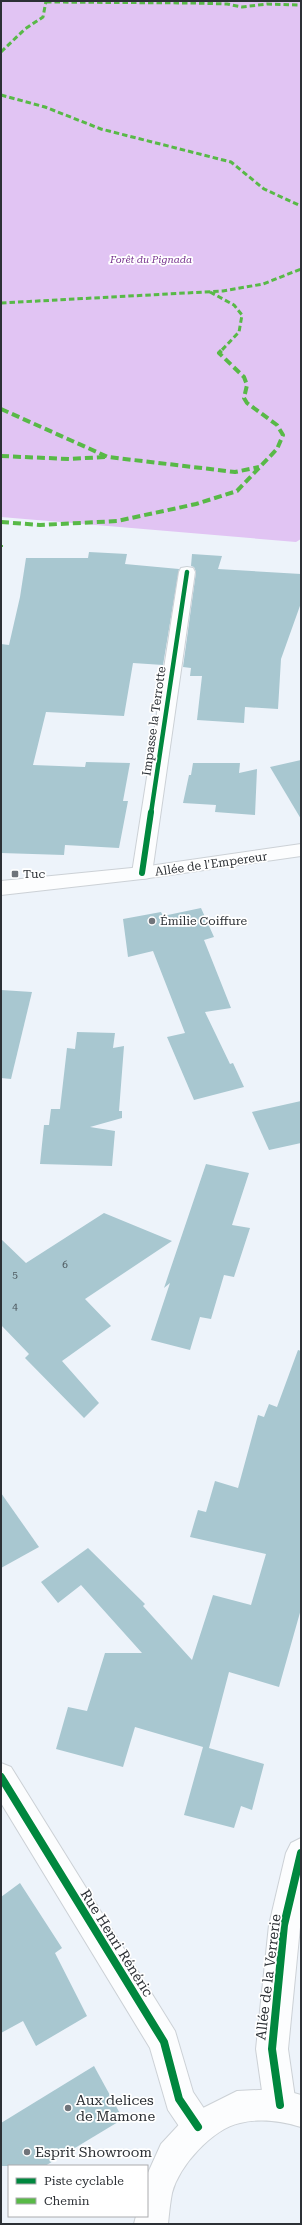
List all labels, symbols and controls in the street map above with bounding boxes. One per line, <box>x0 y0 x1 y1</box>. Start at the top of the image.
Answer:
park label: Forêt du Pignada <box>109 254 192 265</box>
street label: Impasse la Terrotte <box>139 665 169 777</box>
street label: Allée de l'Empereur <box>154 849 268 879</box>
place label: Tuc <box>23 867 45 881</box>
marker: Tuc <box>10 869 20 879</box>
place label: Émilie Coiffure <box>160 914 248 928</box>
marker: Émilie Coiffure <box>147 916 157 926</box>
house number: 6 <box>62 1259 68 1270</box>
house number: 5 <box>12 1269 18 1280</box>
house number: 4 <box>12 1301 18 1312</box>
street label: Rue Henri Rénéric <box>78 1886 157 2000</box>
street label: Allée de la Verrerie <box>252 1913 284 2041</box>
place label: Aux delices de Mamone <box>76 2092 155 2124</box>
marker: Aux delices de Mamone <box>63 2103 73 2113</box>
place label: Esprit Showroom <box>35 2144 152 2160</box>
marker: Esprit Showroom <box>22 2147 32 2157</box>
legend <box>8 2165 148 2217</box>
text: Piste cyclable <box>44 2174 124 2188</box>
text: Chemin <box>44 2194 90 2208</box>

